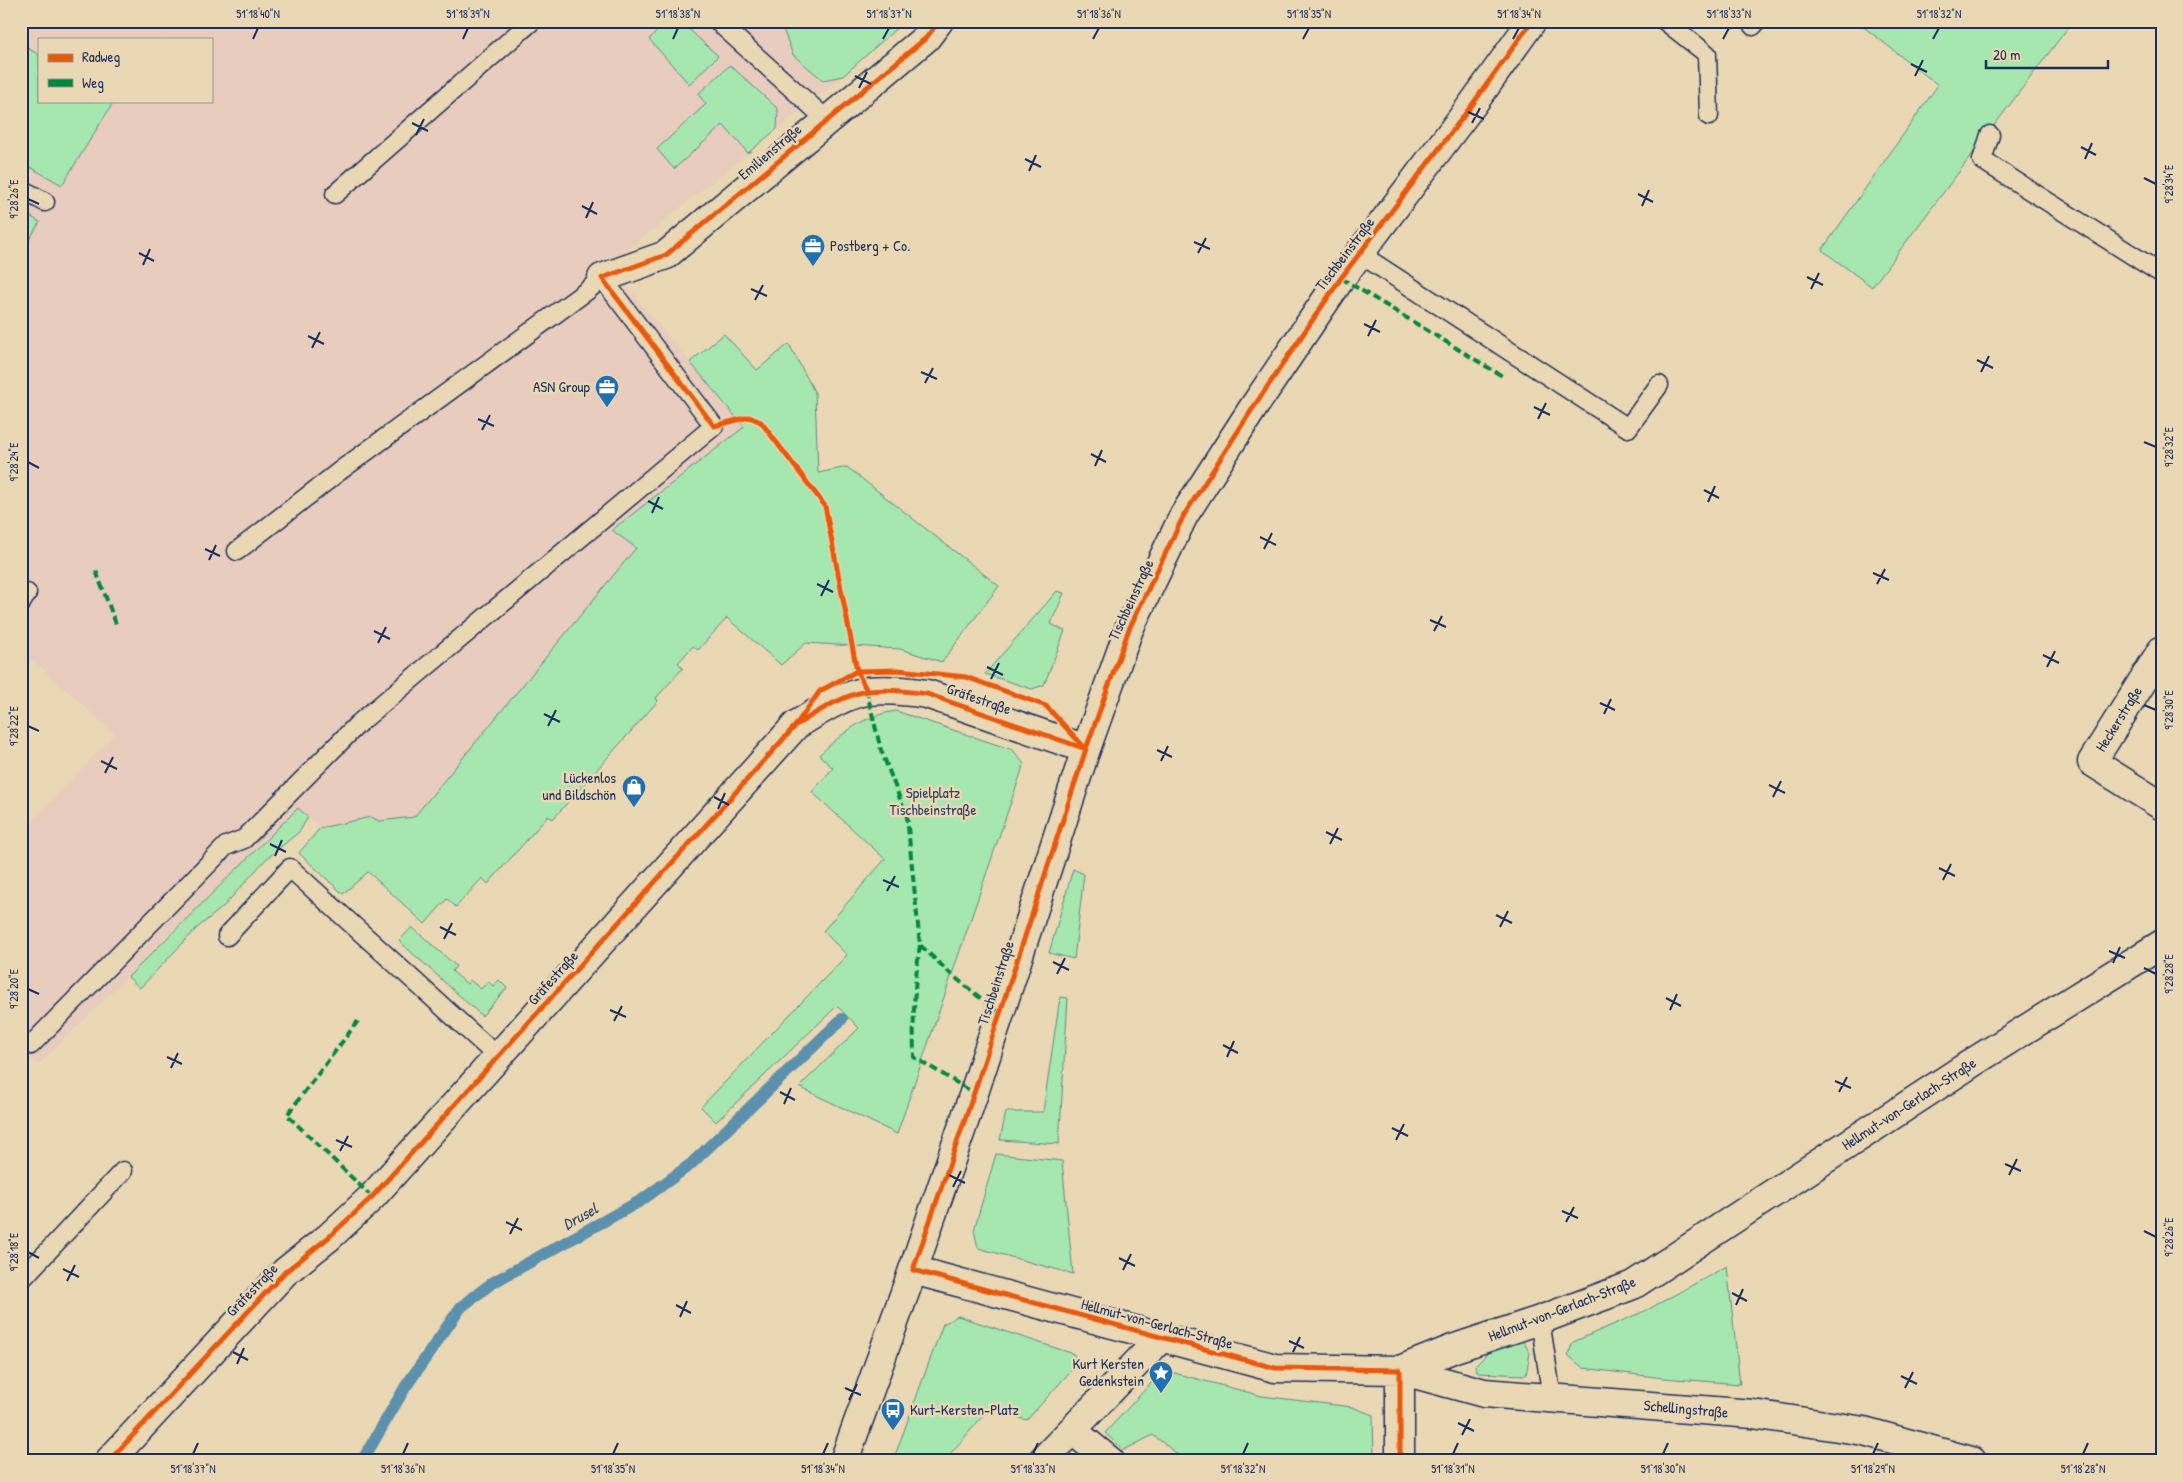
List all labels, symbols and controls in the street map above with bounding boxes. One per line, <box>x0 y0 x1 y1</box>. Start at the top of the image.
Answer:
text: 51°18'40"N <box>236 5 280 22</box>
text: 51°18'39"N <box>446 5 490 22</box>
text: 51°18'38"N <box>656 5 700 22</box>
text: 51°18'37"N <box>866 5 912 22</box>
text: 51°18'36"N <box>1077 5 1121 22</box>
text: 51°18'35"N <box>1287 5 1331 22</box>
text: 51°18'34"N <box>1497 5 1541 22</box>
text: 51°18'33"N <box>1707 5 1751 22</box>
text: 51°18'32"N <box>1917 5 1961 22</box>
legend <box>38 38 212 102</box>
scale bar <box>1986 38 2108 70</box>
text: 20 m <box>1993 44 2020 65</box>
text: Radweg <box>82 46 120 67</box>
text: Weg <box>82 72 104 93</box>
street label: Emilienstraße <box>734 119 806 184</box>
text: 9°28'34"E <box>2160 164 2177 203</box>
text: 9°28'26"E <box>5 179 22 219</box>
street label: Tischbeinstraße <box>1310 213 1379 295</box>
office icon: Postberg + Co. <box>800 233 826 267</box>
place label: Postberg + Co. <box>830 235 910 256</box>
office icon: ASN Group <box>594 374 620 408</box>
place label: ASN Group <box>533 376 591 397</box>
text: 9°28'32"E <box>2160 426 2177 467</box>
text: 9°28'24"E <box>5 442 22 482</box>
street label: Tischbeinstraße <box>1103 556 1158 644</box>
street label: Gräfestraße <box>944 678 1014 719</box>
street label: Heckerstraße <box>2090 682 2147 755</box>
text: 9°28'30"E <box>2160 689 2177 730</box>
text: 9°28'22"E <box>5 705 22 746</box>
place label: Lückenlos und Bildschön <box>542 767 616 805</box>
shop icon: Lückenlos und Bildschön <box>621 774 647 808</box>
park label: Spielplatz Tischbeinstraße <box>889 782 977 820</box>
street label: Tischbeinstraße <box>972 938 1019 1027</box>
street label: Gräfestraße <box>523 946 583 1009</box>
text: 9°28'28"E <box>2160 953 2177 994</box>
text: 9°28'20"E <box>5 968 22 1009</box>
street label: Hellmut-von-Gerlach-Straße <box>1837 1052 1980 1155</box>
water label: Drusel <box>559 1197 602 1235</box>
text: 9°28'26"E <box>2160 1217 2177 1257</box>
text: 9°28'18"E <box>5 1232 22 1271</box>
street label: Gräfestraße <box>221 1258 282 1321</box>
street label: Hellmut-von-Gerlach-Straße <box>1485 1271 1639 1346</box>
street label: Hellmut-von-Gerlach-Straße <box>1079 1293 1235 1354</box>
place label: Kurt Kersten Gedenkstein <box>1072 1353 1144 1391</box>
place icon: Kurt Kersten Gedenkstein <box>1148 1360 1174 1394</box>
street label: Schellingstraße <box>1643 1394 1729 1423</box>
bus stop icon: Kurt-Kersten-Platz <box>880 1397 906 1431</box>
place label: Kurt-Kersten-Platz <box>910 1399 1019 1420</box>
text: 51°18'37"N <box>170 1460 216 1477</box>
text: 51°18'36"N <box>381 1460 425 1477</box>
text: 51°18'35"N <box>591 1460 635 1477</box>
text: 51°18'34"N <box>801 1460 845 1477</box>
text: 51°18'33"N <box>1011 1460 1055 1477</box>
text: 51°18'32"N <box>1221 1460 1265 1477</box>
text: 51°18'31"N <box>1431 1460 1475 1477</box>
text: 51°18'30"N <box>1641 1460 1685 1477</box>
text: 51°18'29"N <box>1851 1460 1895 1477</box>
text: 51°18'28"N <box>2061 1460 2105 1477</box>

